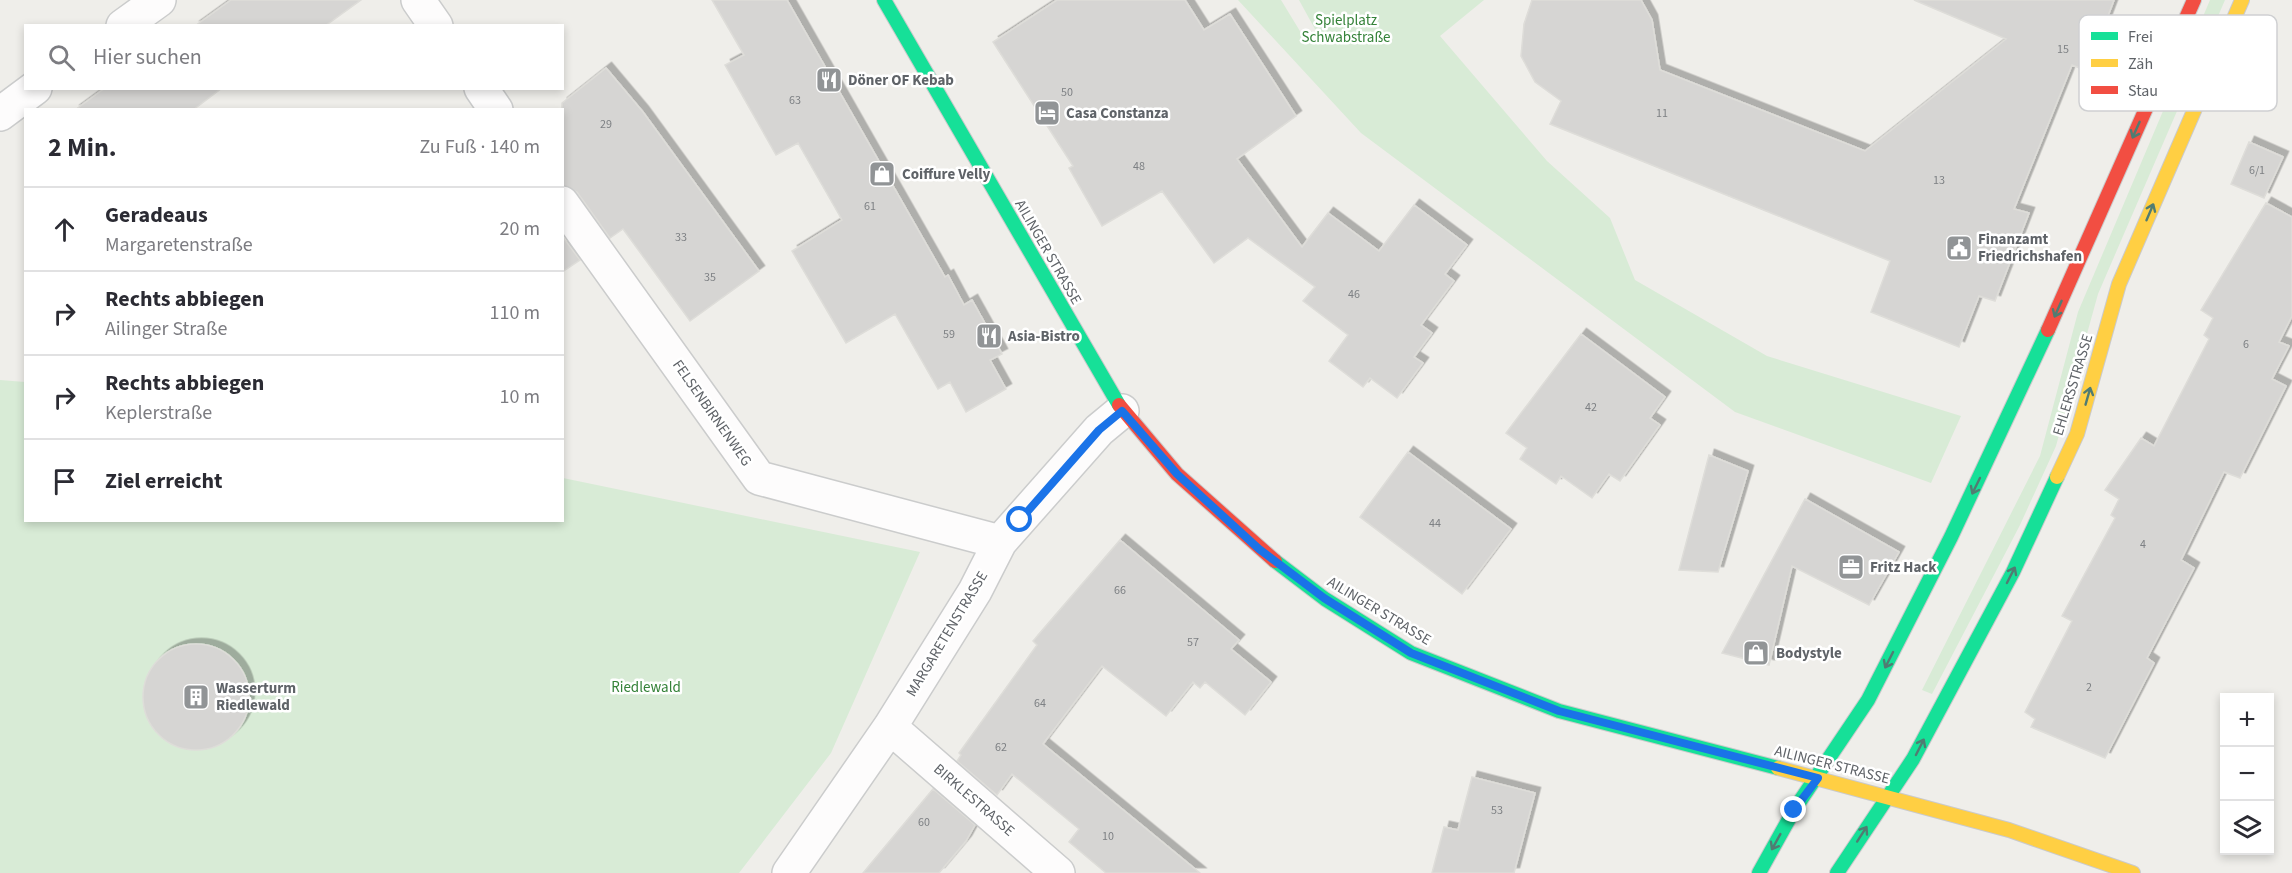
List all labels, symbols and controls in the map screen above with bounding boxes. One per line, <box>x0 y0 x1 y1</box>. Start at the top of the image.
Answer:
park label: Spielplatz Schwabstraße <box>1301 10 1391 48</box>
legend <box>2079 15 2277 111</box>
search box <box>24 24 564 90</box>
text: Frei <box>2128 26 2153 48</box>
icon: search <box>45 41 78 74</box>
text: Hier suchen <box>93 41 202 73</box>
house number: 15 <box>2057 41 2069 58</box>
text: Zäh <box>2128 53 2153 75</box>
restaurant icon: Döner OF Kebab <box>814 65 844 95</box>
place label: Döner OF Kebab <box>848 70 954 91</box>
text: Stau <box>2128 80 2158 102</box>
house number: 50 <box>1061 84 1073 101</box>
house number: 63 <box>789 92 801 109</box>
hotel icon: Casa Constanza <box>1032 98 1062 128</box>
place label: Casa Constanza <box>1066 103 1169 124</box>
house number: 11 <box>1656 105 1668 122</box>
house number: 29 <box>600 116 612 133</box>
one-way arrow <box>2130 121 2142 139</box>
text: 2 Min. <box>48 129 117 166</box>
text: Zu Fuß · 140 m <box>419 133 540 161</box>
house number: 48 <box>1133 158 1145 175</box>
shop icon: Coiffure Velly <box>867 159 897 189</box>
house number: 6/1 <box>2249 162 2265 179</box>
place label: Coiffure Velly <box>902 164 991 185</box>
house number: 13 <box>1933 172 1945 189</box>
street label: AILINGER STRASSE <box>1009 196 1087 308</box>
house number: 61 <box>864 198 876 215</box>
text: Geradeaus <box>105 199 208 231</box>
one-way arrow <box>2145 203 2157 221</box>
icon: ahead <box>48 213 81 246</box>
text: 20 m <box>500 215 540 243</box>
house number: 33 <box>675 229 687 246</box>
place label: Finanzamt Friedrichshafen <box>1978 229 2082 267</box>
text: Margaretenstraße <box>105 231 253 259</box>
public building icon: Finanzamt Friedrichshafen <box>1944 233 1974 263</box>
house number: 35 <box>704 269 716 286</box>
text: Rechts abbiegen <box>105 283 264 315</box>
house number: 46 <box>1348 286 1360 303</box>
icon: right <box>48 297 81 330</box>
text: 110 m <box>490 299 540 327</box>
one-way arrow <box>2051 299 2063 317</box>
text: Ailinger Straße <box>105 315 227 343</box>
restaurant icon: Asia-Bistro <box>974 321 1004 351</box>
house number: 59 <box>943 326 955 343</box>
place label: Asia-Bistro <box>1007 326 1080 347</box>
street label: EHLERSSTRASSE <box>2048 332 2098 438</box>
house number: 6 <box>2243 336 2249 353</box>
street label: FELSENBIRNENWEG <box>667 356 757 470</box>
text: Rechts abbiegen <box>105 367 264 399</box>
icon: right <box>48 381 81 414</box>
text: 10 m <box>500 383 540 411</box>
one-way arrow <box>2082 387 2094 406</box>
text: Keplerstraße <box>105 399 212 427</box>
house number: 42 <box>1585 399 1597 416</box>
icon: arrive <box>48 465 81 498</box>
text: Ziel erreicht <box>105 465 223 497</box>
one-way arrow <box>1970 476 1982 494</box>
route start <box>1006 506 1032 532</box>
house number: 44 <box>1429 515 1441 532</box>
house number: 4 <box>2140 536 2146 553</box>
office icon: Fritz Hack <box>1836 552 1866 582</box>
place label: Fritz Hack <box>1870 557 1937 578</box>
one-way arrow <box>2006 566 2018 584</box>
street label: MARGARETENSTRASSE <box>901 567 993 701</box>
street label: AILINGER STRASSE <box>1323 572 1435 650</box>
house number: 66 <box>1114 582 1126 599</box>
house number: 57 <box>1187 634 1199 651</box>
shop icon: Bodystyle <box>1741 638 1771 668</box>
place label: Bodystyle <box>1776 643 1842 664</box>
one-way arrow <box>1882 651 1894 669</box>
park label: Riedlewald <box>611 677 681 698</box>
place label: Wasserturm Riedlewald <box>216 678 296 716</box>
house number: 2 <box>2086 679 2092 696</box>
building icon: Wasserturm Riedlewald <box>181 682 211 712</box>
map controls <box>2220 693 2274 855</box>
button: + <box>2220 693 2274 747</box>
house number: 64 <box>1034 695 1046 712</box>
one-way arrow <box>1914 738 1926 756</box>
house number: 62 <box>995 739 1007 756</box>
street label: AILINGER STRASSE <box>1772 741 1892 789</box>
button: − <box>2220 747 2274 801</box>
street label: BIRKLESTRASSE <box>929 759 1019 841</box>
route end <box>1780 796 1806 822</box>
button: layers <box>2220 801 2274 855</box>
house number: 53 <box>1491 802 1503 819</box>
house number: 60 <box>918 814 930 831</box>
one-way arrow <box>1856 827 1868 843</box>
house number: 10 <box>1102 828 1114 845</box>
one-way arrow <box>1770 833 1782 850</box>

